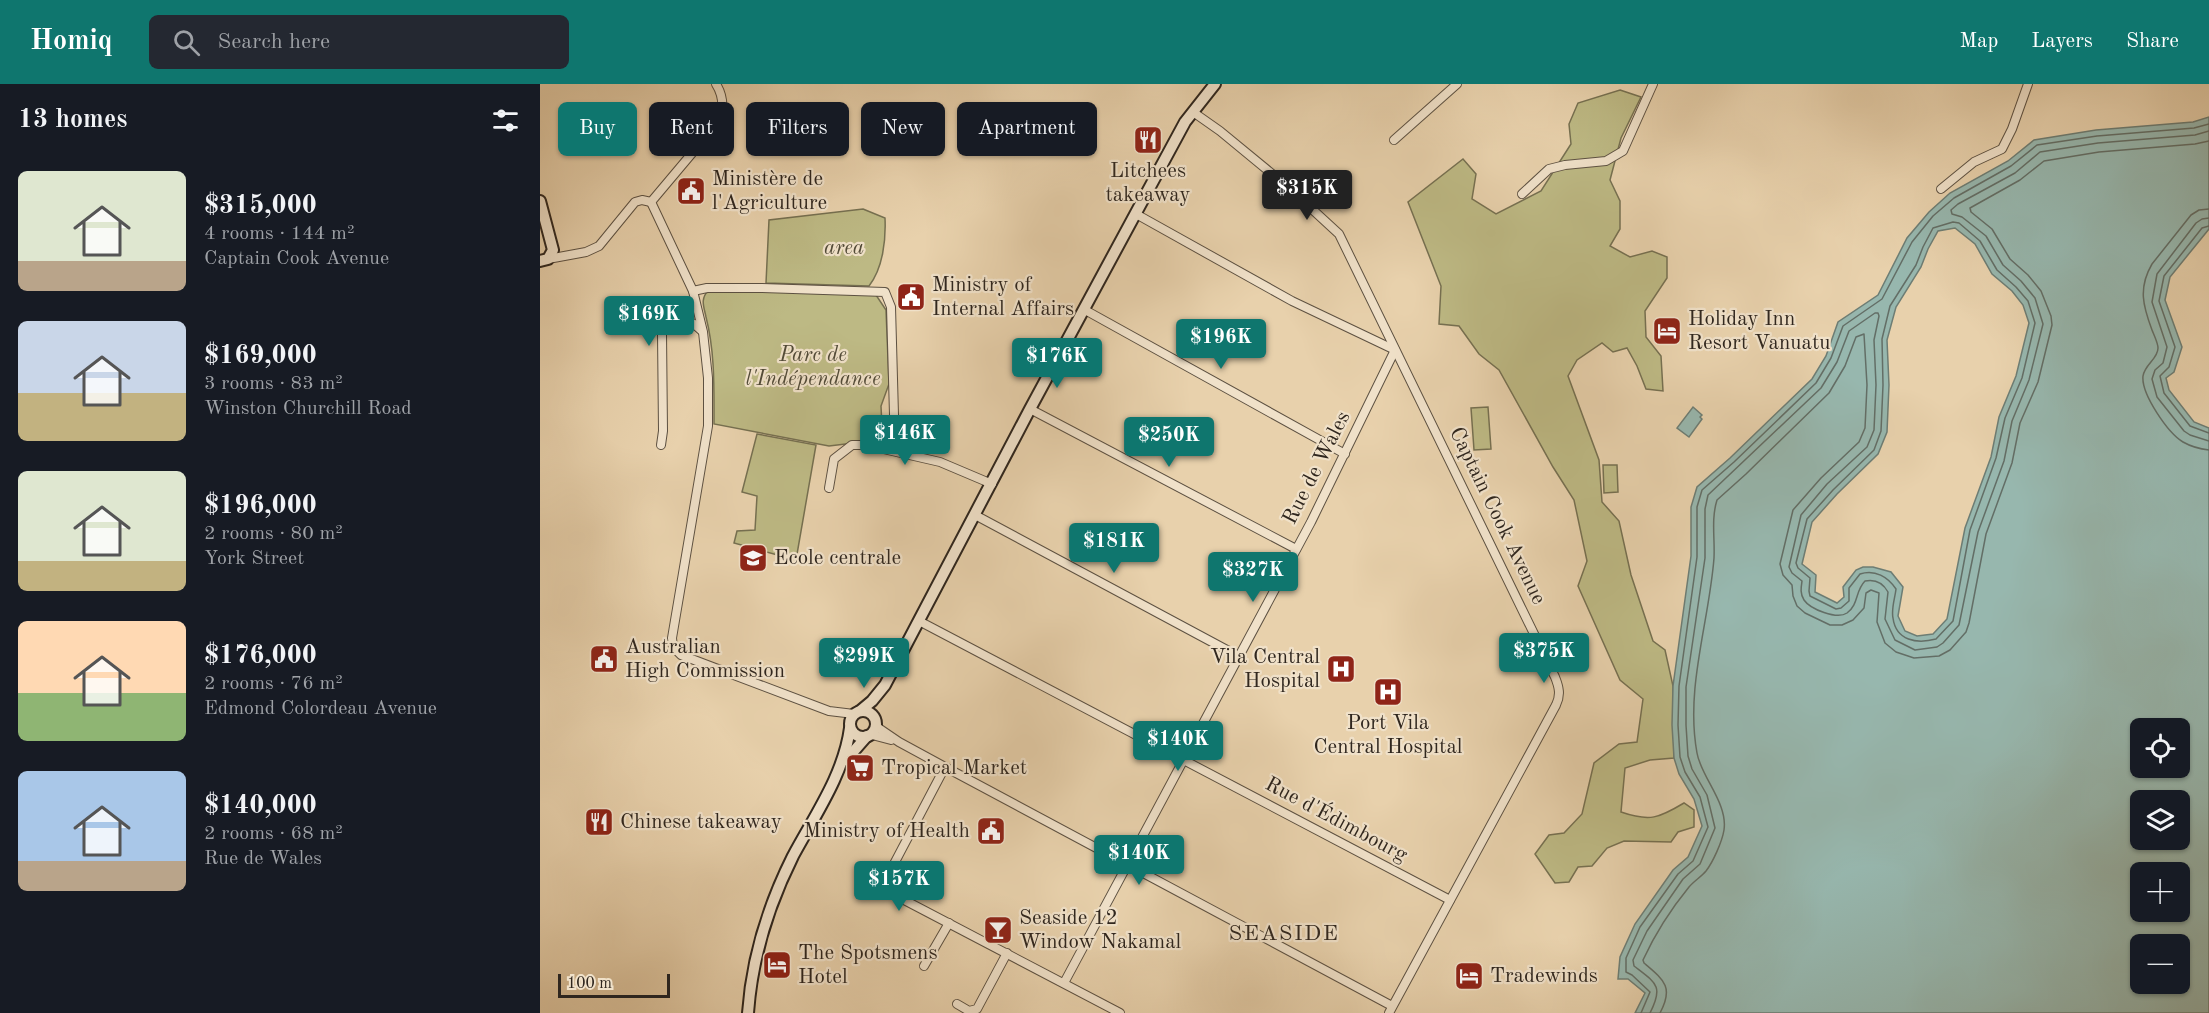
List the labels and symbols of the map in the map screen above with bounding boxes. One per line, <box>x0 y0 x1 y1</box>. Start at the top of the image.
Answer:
restaurant icon: Litchees takeaway <box>1132 124 1164 156</box>
place label: Litchees takeaway <box>1106 161 1190 206</box>
place label: Ministère de l'Agriculture <box>712 169 827 214</box>
pin: $315K <box>1265 170 1349 221</box>
public building icon: Ministère de l'Agriculture <box>675 175 707 207</box>
park label: area <box>824 238 864 259</box>
place label: Ministry of Internal Affairs <box>932 275 1074 320</box>
public building icon: Ministry of Internal Affairs <box>895 281 927 313</box>
pin: $169K <box>607 296 691 347</box>
place label: Holiday Inn Resort Vanuatu <box>1688 309 1830 354</box>
hotel icon: Holiday Inn Resort Vanuatu <box>1651 315 1683 347</box>
pin: $196K <box>1179 319 1263 370</box>
pin: $176K <box>1015 338 1099 389</box>
park label: Parc de l'Indépendance <box>745 345 881 390</box>
street label: Rue de Wales <box>1280 408 1354 528</box>
pin: $146K <box>863 415 947 466</box>
pin: $250K <box>1127 417 1211 468</box>
street label: Captain Cook Avenue <box>1445 424 1549 608</box>
pin: $181K <box>1072 523 1156 574</box>
school or university icon: Ecole centrale <box>737 542 769 574</box>
place label: Ecole centrale <box>774 548 901 569</box>
pin: $327K <box>1211 552 1295 603</box>
pin: $375K <box>1502 633 1586 684</box>
place label: Australian High Commission <box>625 637 785 682</box>
pin: $299K <box>822 638 906 689</box>
public building icon: Australian High Commission <box>588 643 620 675</box>
place label: Vila Central Hospital <box>1210 647 1320 692</box>
hospital icon: Vila Central Hospital <box>1325 653 1357 685</box>
hospital icon: Port Vila Central Hospital <box>1372 676 1404 708</box>
place label: Port Vila Central Hospital <box>1314 713 1463 758</box>
pin: $140K <box>1136 721 1220 772</box>
supermarket icon: Tropical Market <box>844 752 876 784</box>
place label: Tropical Market <box>881 758 1027 779</box>
street label: Rue d'Édimbourg <box>1261 770 1413 867</box>
restaurant icon: Chinese takeaway <box>583 806 615 838</box>
place label: Chinese takeaway <box>620 812 782 833</box>
public building icon: Ministry of Health <box>975 815 1007 847</box>
place label: Ministry of Health <box>803 821 970 842</box>
pin: $140K <box>1097 835 1181 886</box>
pin: $157K <box>857 861 941 912</box>
place label: Seaside 12 Window Nakamal <box>1019 908 1182 953</box>
bar icon: Seaside 12 Window Nakamal <box>982 914 1014 946</box>
district label: SEASIDE <box>1229 923 1339 945</box>
place label: The Spotsmens Hotel <box>798 943 938 988</box>
hotel icon: The Spotsmens Hotel <box>761 949 793 981</box>
hotel icon: Tradewinds <box>1453 960 1485 992</box>
place label: Tradewinds <box>1490 966 1598 987</box>
scale bar <box>558 971 670 998</box>

